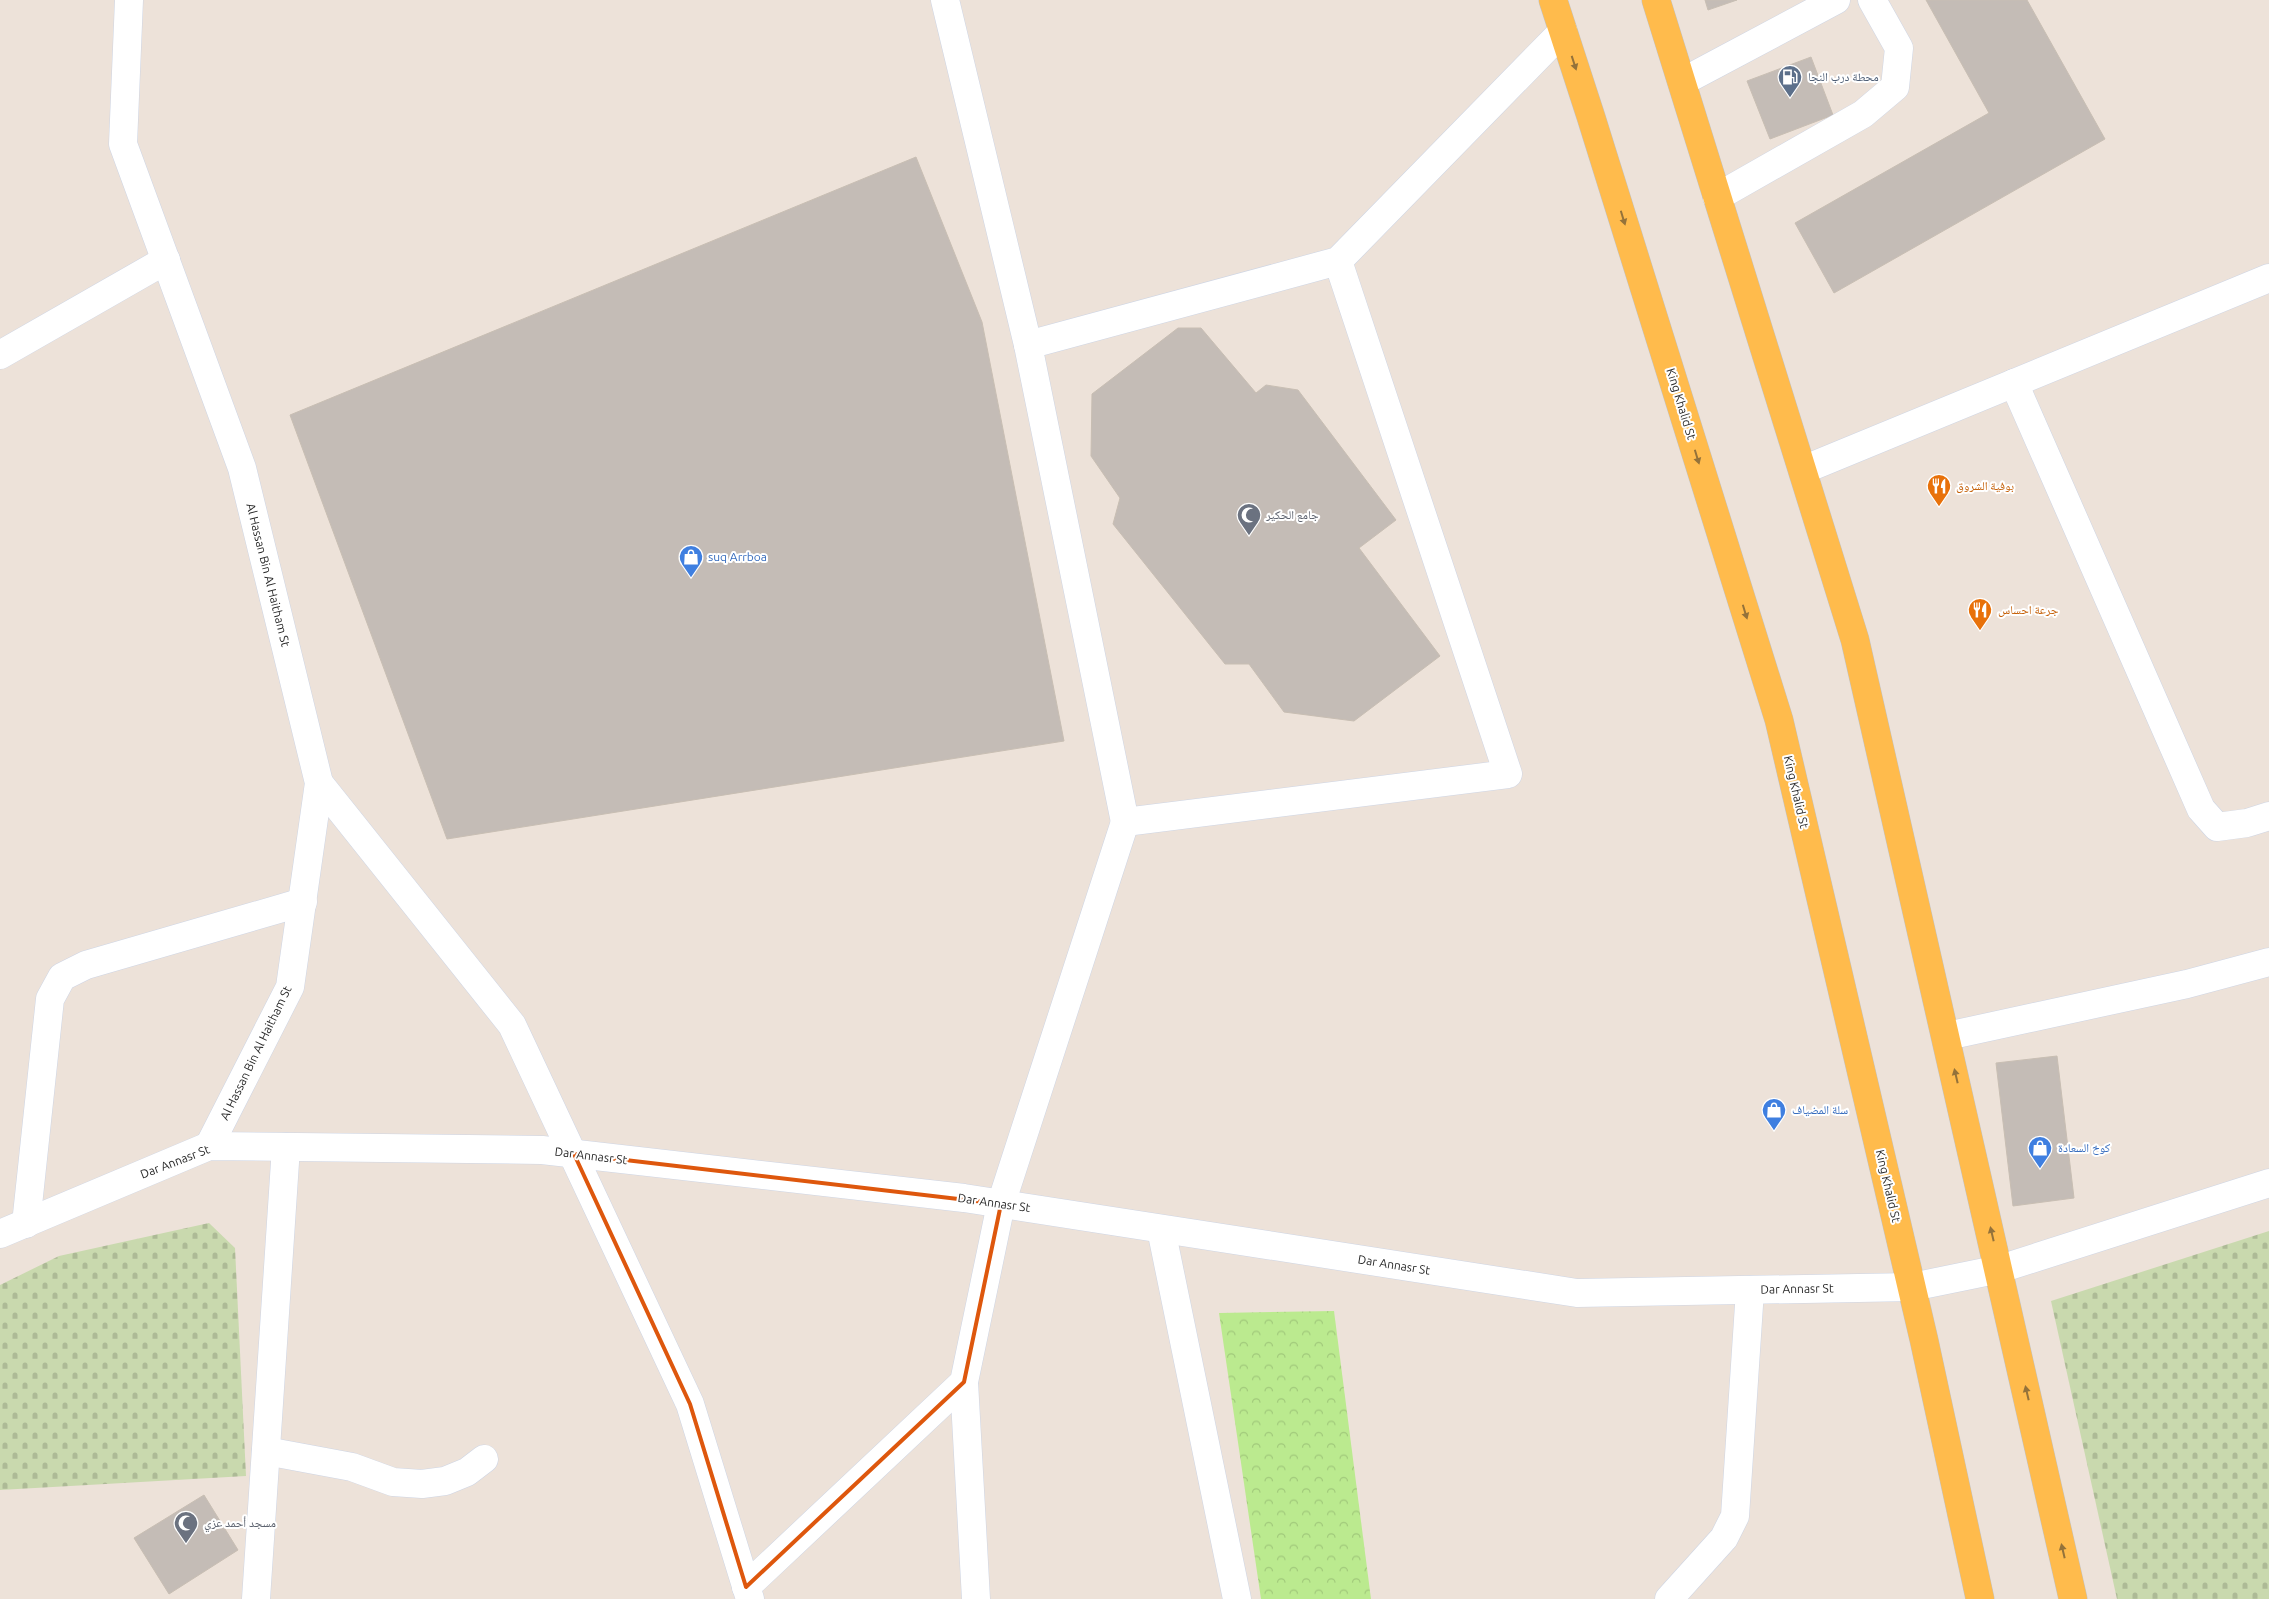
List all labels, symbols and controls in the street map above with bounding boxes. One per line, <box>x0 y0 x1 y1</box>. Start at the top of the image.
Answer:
one-way arrow <box>1570 56 1578 71</box>
fuel station icon: محطة درب النجا <box>1777 64 1803 98</box>
place label: محطة درب النجا <box>1808 70 1879 84</box>
one-way arrow <box>1619 210 1627 225</box>
street label: King Khalid St <box>1664 367 1699 441</box>
one-way arrow <box>1694 449 1702 464</box>
restaurant icon: بوفية الشروق <box>1926 473 1952 507</box>
place label: بوفية الشروق <box>1956 479 2014 493</box>
street label: Al Hassan Bin Al Haitham St <box>244 502 293 648</box>
mosque icon: جامع الحكير <box>1236 502 1262 536</box>
place label: جامع الحكير <box>1265 508 1319 522</box>
shop icon: suq Arrboa <box>678 544 704 578</box>
place label: suq Arrboa <box>708 550 767 563</box>
restaurant icon: جرعة احساس <box>1967 597 1993 631</box>
place label: جرعة احساس <box>1998 603 2059 617</box>
one-way arrow <box>1742 604 1750 619</box>
street label: King Khalid St <box>1782 754 1811 830</box>
street label: Al Hassan Bin Al Haitham St <box>217 983 294 1122</box>
one-way arrow <box>1952 1068 1960 1083</box>
shop icon: سلة المضياف <box>1761 1097 1787 1131</box>
place label: سلة المضياف <box>1792 1103 1848 1117</box>
shop icon: كوخ السعادة <box>2027 1135 2053 1169</box>
place label: كوخ السعادة <box>2058 1141 2110 1155</box>
street label: Dar Annasr St <box>138 1142 212 1181</box>
street label: Dar Annasr St <box>554 1145 628 1166</box>
street label: King Khalid St <box>1874 1148 1903 1224</box>
street label: Dar Annasr St <box>957 1191 1031 1214</box>
one-way arrow <box>1988 1227 1996 1242</box>
street label: Dar Annasr St <box>1357 1252 1431 1277</box>
street label: Dar Annasr St <box>1760 1281 1834 1296</box>
one-way arrow <box>2023 1385 2031 1400</box>
mosque icon: مسجد أحمد عزي <box>173 1510 199 1544</box>
place label: مسجد أحمد عزي <box>204 1516 276 1533</box>
one-way arrow <box>2058 1543 2066 1559</box>

